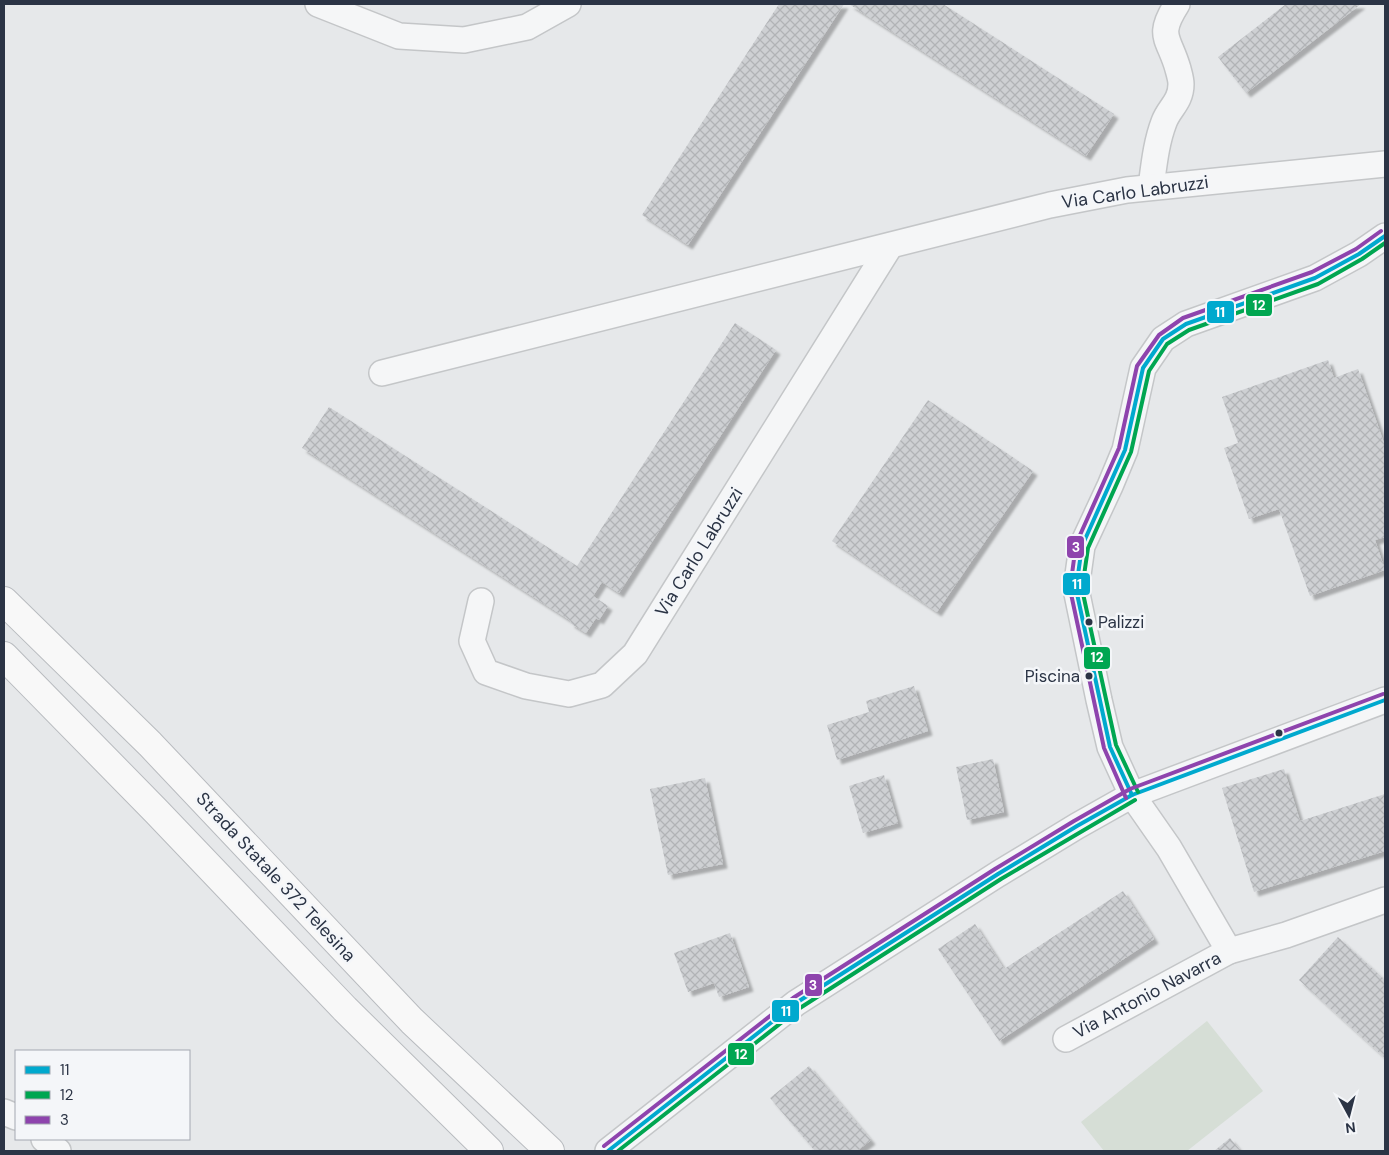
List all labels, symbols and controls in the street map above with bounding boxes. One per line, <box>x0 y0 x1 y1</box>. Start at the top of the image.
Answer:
street label: Via Carlo Labruzzi <box>1060 170 1210 214</box>
line badge: 12 <box>1245 293 1273 317</box>
text: 12 <box>1252 296 1266 314</box>
line badge: 11 <box>1206 300 1235 324</box>
text: 11 <box>1215 303 1225 321</box>
street label: Via Carlo Labruzzi <box>650 483 748 621</box>
line badge: 3 <box>1066 535 1085 559</box>
text: 3 <box>1072 538 1080 556</box>
line badge: 11 <box>1062 572 1091 596</box>
text: 11 <box>1072 575 1082 593</box>
place label: Palizzi <box>1098 611 1144 633</box>
marker: Palizzi <box>1084 617 1094 627</box>
line badge: 12 <box>1083 646 1111 670</box>
text: 12 <box>1090 648 1104 666</box>
place label: Piscina <box>1025 665 1080 687</box>
marker: Piscina <box>1084 671 1094 681</box>
unlabelled marker <box>1274 728 1284 738</box>
street label: Strada Statale 372 Telesina <box>191 787 361 967</box>
street label: Via Antonio Navarra <box>1069 946 1225 1044</box>
line badge: 3 <box>804 973 823 997</box>
text: 3 <box>809 976 817 994</box>
line badge: 11 <box>771 999 800 1023</box>
text: 11 <box>781 1002 791 1020</box>
line badge: 12 <box>727 1042 755 1066</box>
text: 12 <box>734 1045 748 1063</box>
legend <box>15 1050 190 1140</box>
text: 11 <box>60 1060 69 1080</box>
text: 12 <box>60 1085 73 1105</box>
north arrow <box>1324 1090 1374 1140</box>
text: 3 <box>60 1110 69 1130</box>
text: N <box>1344 1118 1357 1137</box>

